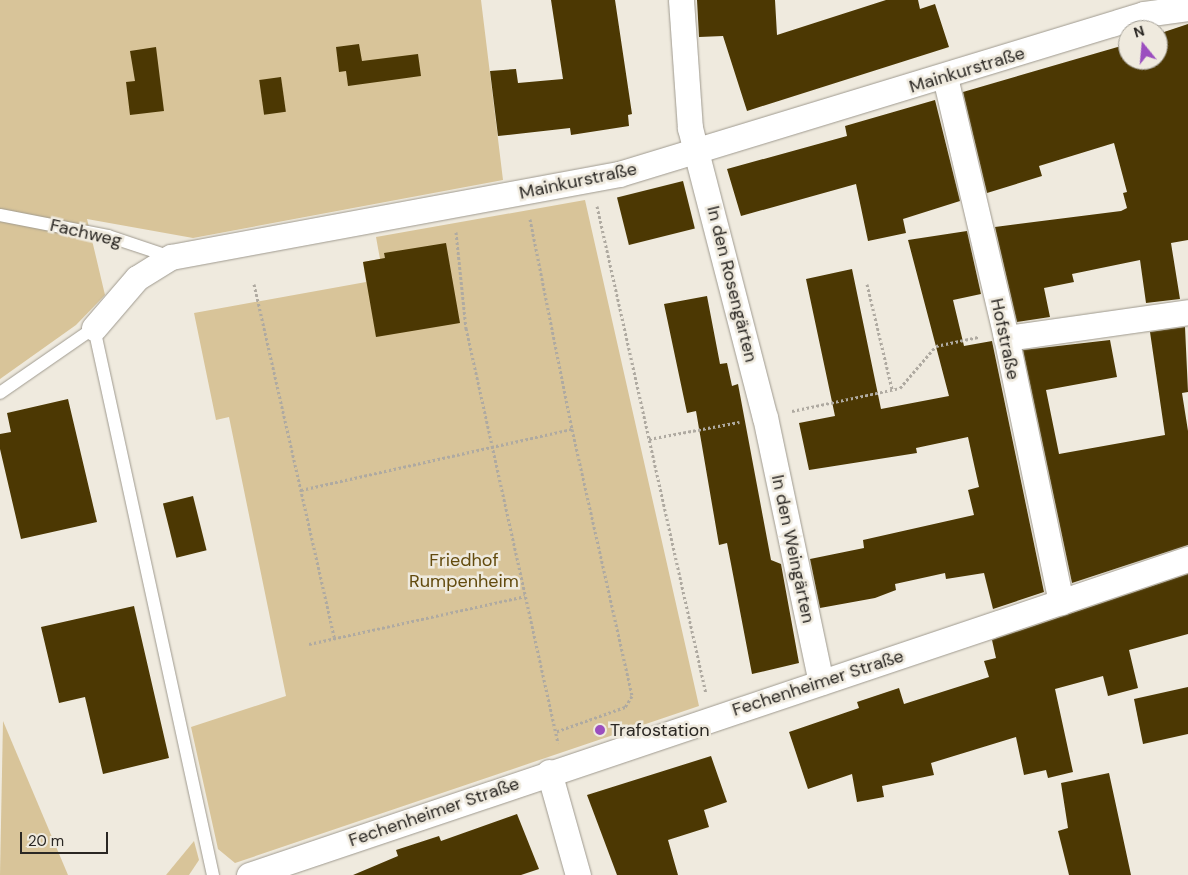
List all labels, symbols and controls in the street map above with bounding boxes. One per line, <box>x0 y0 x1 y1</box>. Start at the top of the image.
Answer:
north arrow <box>1118 20 1168 70</box>
text: N <box>1131 22 1146 42</box>
street label: Mainkurstraße <box>907 42 1027 98</box>
street label: Mainkurstraße <box>517 158 639 204</box>
street label: In den Rosengärten <box>702 204 762 364</box>
street label: Fachweg <box>48 214 124 252</box>
street label: Hofstraße <box>986 296 1024 382</box>
street label: In den Weingärten <box>767 473 819 625</box>
park label: Friedhof Rumpenheim <box>409 550 519 592</box>
street label: Fechenheimer Straße <box>729 645 907 721</box>
place label: Trafostation <box>610 719 710 741</box>
marker: Trafostation <box>594 724 606 736</box>
street label: Fechenheimer Straße <box>346 773 522 851</box>
scale bar <box>22 822 110 854</box>
text: 20 m <box>28 831 64 851</box>

